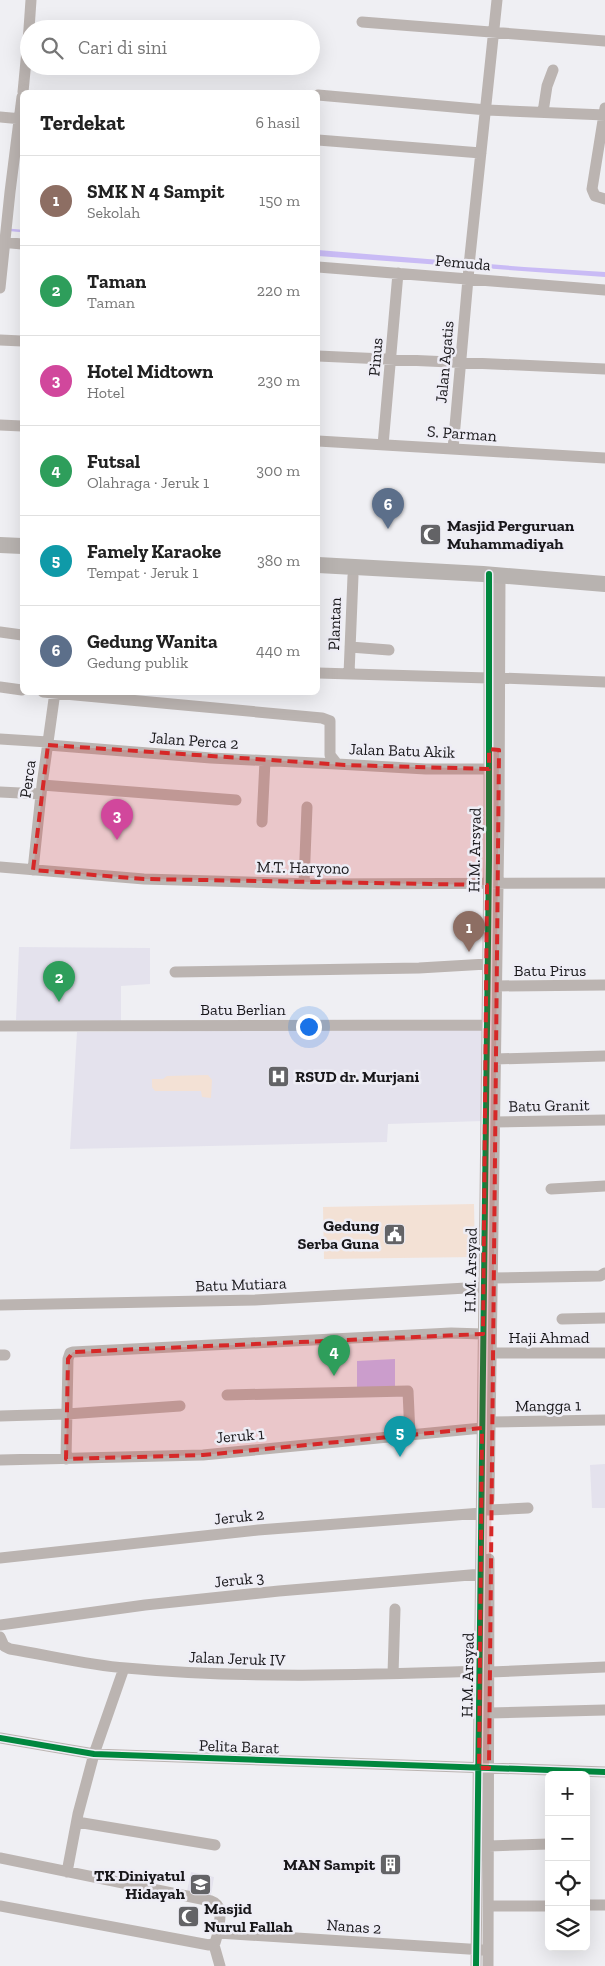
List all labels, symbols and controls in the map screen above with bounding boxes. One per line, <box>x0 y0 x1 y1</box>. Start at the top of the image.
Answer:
search box <box>20 20 320 75</box>
icon: search <box>38 34 66 62</box>
text: Cari di sini <box>78 36 167 59</box>
text: Terdekat <box>40 110 125 135</box>
text: 6 hasil <box>255 113 300 132</box>
text: SMK N 4 Sampit <box>87 180 224 203</box>
text: 1 <box>53 191 59 210</box>
text: 150 m <box>259 191 300 210</box>
text: Sekolah <box>87 203 140 222</box>
street label: Pemuda <box>434 251 492 274</box>
text: Taman <box>87 270 146 293</box>
text: 2 <box>52 281 60 300</box>
text: 220 m <box>257 281 300 300</box>
text: Taman <box>87 293 135 312</box>
street label: Jalan Agatis <box>431 320 458 404</box>
street label: Pinus <box>364 337 387 377</box>
text: Hotel Midtown <box>87 360 213 383</box>
text: 3 <box>52 371 60 390</box>
text: 230 m <box>257 371 300 390</box>
text: Hotel <box>87 383 125 402</box>
street label: S. Parman <box>427 422 498 445</box>
text: Futsal <box>87 450 140 473</box>
text: 4 <box>51 461 61 480</box>
text: 300 m <box>256 461 300 480</box>
text: Olahraga · Jeruk 1 <box>87 473 209 492</box>
pin: 6 <box>372 488 404 529</box>
place label: Masjid Perguruan Muhammadiyah <box>447 516 575 553</box>
mosque icon: Masjid Perguruan Muhammadiyah <box>419 522 443 546</box>
text: Famely Karaoke <box>87 540 221 563</box>
text: 5 <box>52 551 60 570</box>
text: 380 m <box>257 551 300 570</box>
text: Tempat · Jeruk 1 <box>87 563 198 582</box>
street label: Plantan <box>324 596 345 651</box>
text: Gedung Wanita <box>87 630 218 653</box>
text: 6 <box>52 641 60 660</box>
text: 440 m <box>256 641 300 660</box>
text: Gedung publik <box>87 653 188 672</box>
street label: Jalan Perca 2 <box>149 728 239 753</box>
street label: Jalan Batu Akik <box>349 739 456 762</box>
street label: Perca <box>15 759 40 799</box>
pin: 3 <box>101 799 133 840</box>
street label: H.M. Arsyad <box>464 807 485 893</box>
street label: M.T. Haryono <box>256 857 350 878</box>
pin: 1 <box>453 911 485 952</box>
pin: 2 <box>43 961 75 1002</box>
street label: Batu Pirus <box>514 961 586 980</box>
street label: Batu Berlian <box>200 1000 287 1019</box>
your location <box>296 1014 322 1040</box>
hospital icon: RSUD dr. Murjani <box>267 1064 291 1088</box>
place label: RSUD dr. Murjani <box>295 1067 419 1086</box>
street label: Batu Granit <box>508 1095 590 1116</box>
place label: Gedung Serba Guna <box>298 1216 379 1253</box>
public building icon: Gedung Serba Guna <box>383 1222 407 1246</box>
street label: H.M. Arsyad <box>460 1227 481 1313</box>
street label: Batu Mutiara <box>195 1273 287 1296</box>
street label: Haji Ahmad <box>509 1328 590 1347</box>
pin: 4 <box>318 1335 350 1376</box>
street label: Mangga 1 <box>515 1395 581 1416</box>
pin: 5 <box>384 1416 416 1457</box>
street label: Jeruk 1 <box>215 1424 265 1447</box>
street label: Jeruk 2 <box>213 1504 265 1529</box>
street label: Jeruk 3 <box>213 1567 265 1592</box>
street label: H.M. Arsyad <box>457 1632 478 1718</box>
street label: Jalan Jeruk IV <box>188 1647 286 1670</box>
street label: Pelita Barat <box>199 1736 279 1757</box>
map controls <box>545 1771 590 1951</box>
button: + <box>545 1771 590 1816</box>
button: − <box>545 1816 590 1861</box>
building icon: MAN Sampit <box>379 1852 403 1876</box>
place label: MAN Sampit <box>283 1855 376 1874</box>
button: locate <box>545 1861 590 1906</box>
place label: TK Diniyatul Hidayah <box>94 1866 186 1903</box>
school or university icon: TK Diniyatul Hidayah <box>189 1872 213 1896</box>
place label: Masjid Nurul Fallah <box>204 1899 293 1936</box>
mosque icon: Masjid Nurul Fallah <box>176 1905 200 1929</box>
button: layers <box>545 1906 590 1951</box>
street label: Nanas 2 <box>326 1915 382 1938</box>

